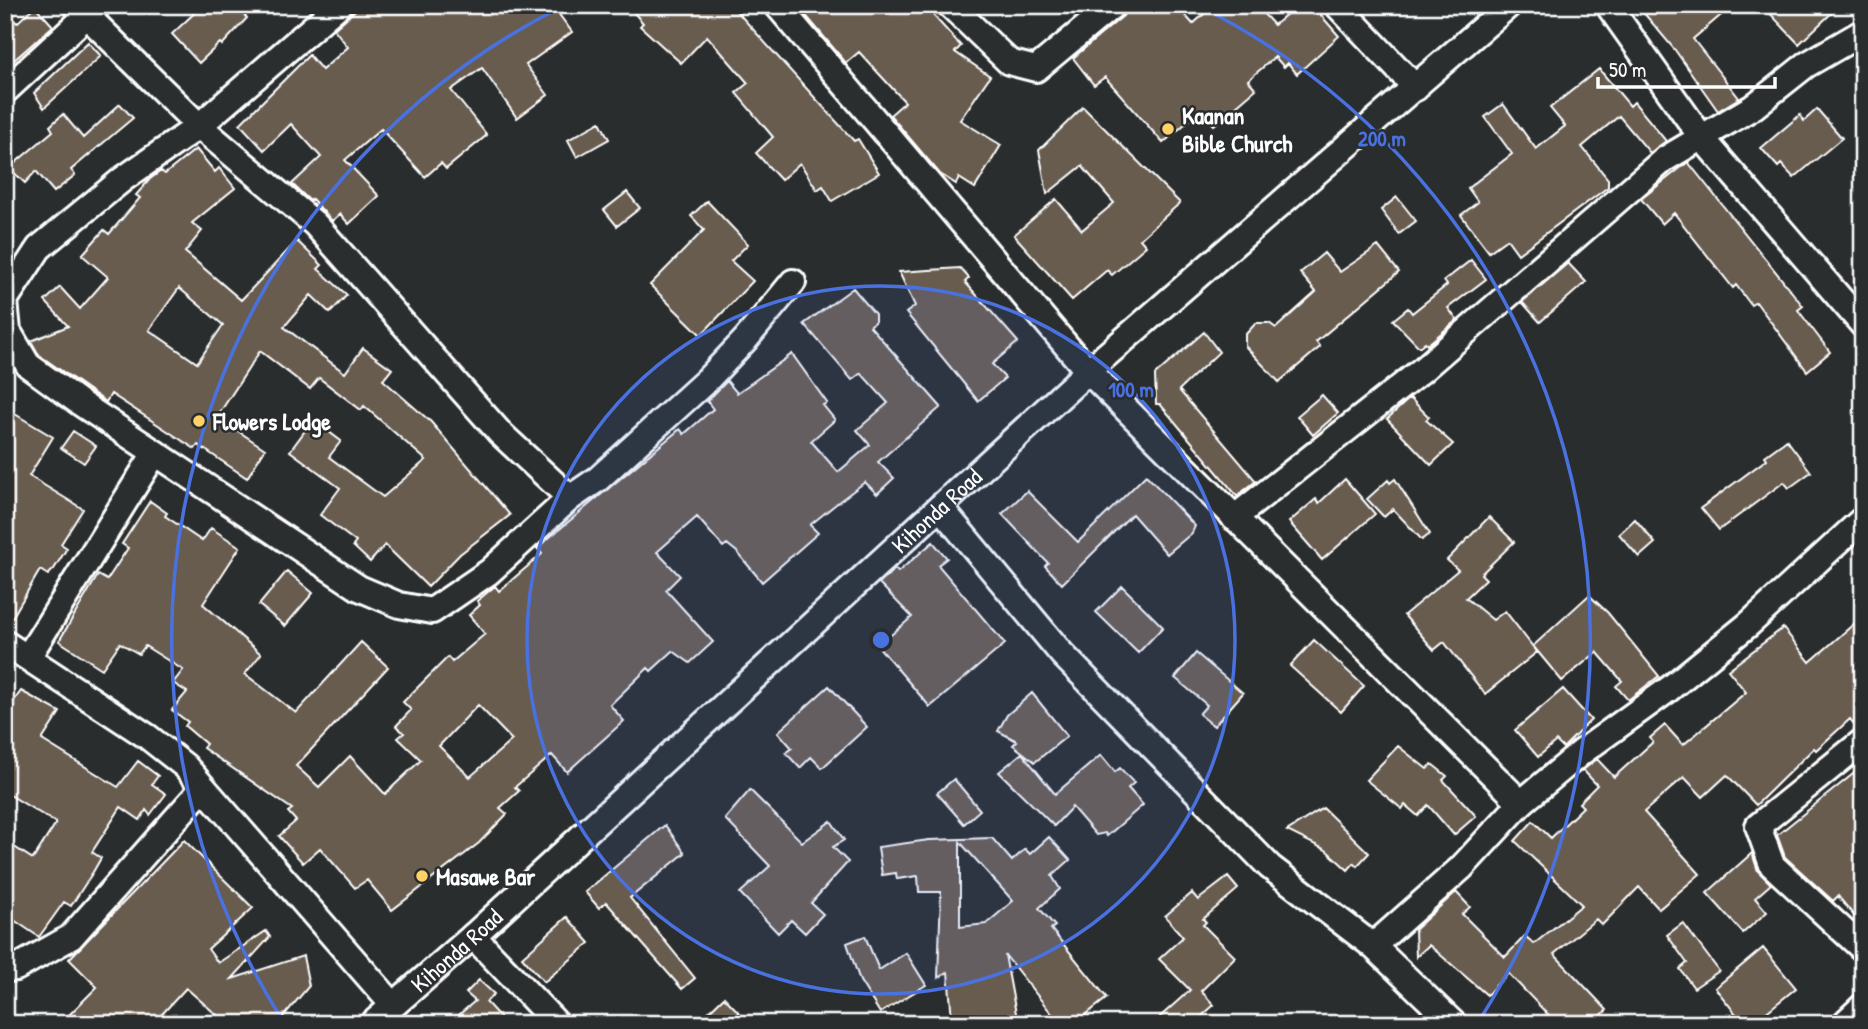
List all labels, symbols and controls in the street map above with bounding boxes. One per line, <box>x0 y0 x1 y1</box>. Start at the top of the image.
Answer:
scale bar <box>1598 46 1775 90</box>
text: 50 m <box>1609 55 1646 84</box>
place label: Kaanan Bible Church <box>1182 99 1292 159</box>
marker: Kaanan Bible Church <box>1160 121 1176 137</box>
text: 200 m <box>1358 124 1406 153</box>
text: 100 m <box>1108 375 1154 404</box>
place label: Flowers Lodge <box>212 405 331 438</box>
marker: Flowers Lodge <box>191 413 207 429</box>
street label: Kihonda Road <box>884 461 988 560</box>
centre of rings <box>869 628 893 652</box>
place label: Masawe Bar <box>436 860 536 892</box>
marker: Masawe Bar <box>414 868 430 884</box>
street label: Kihonda Road <box>404 901 509 999</box>

